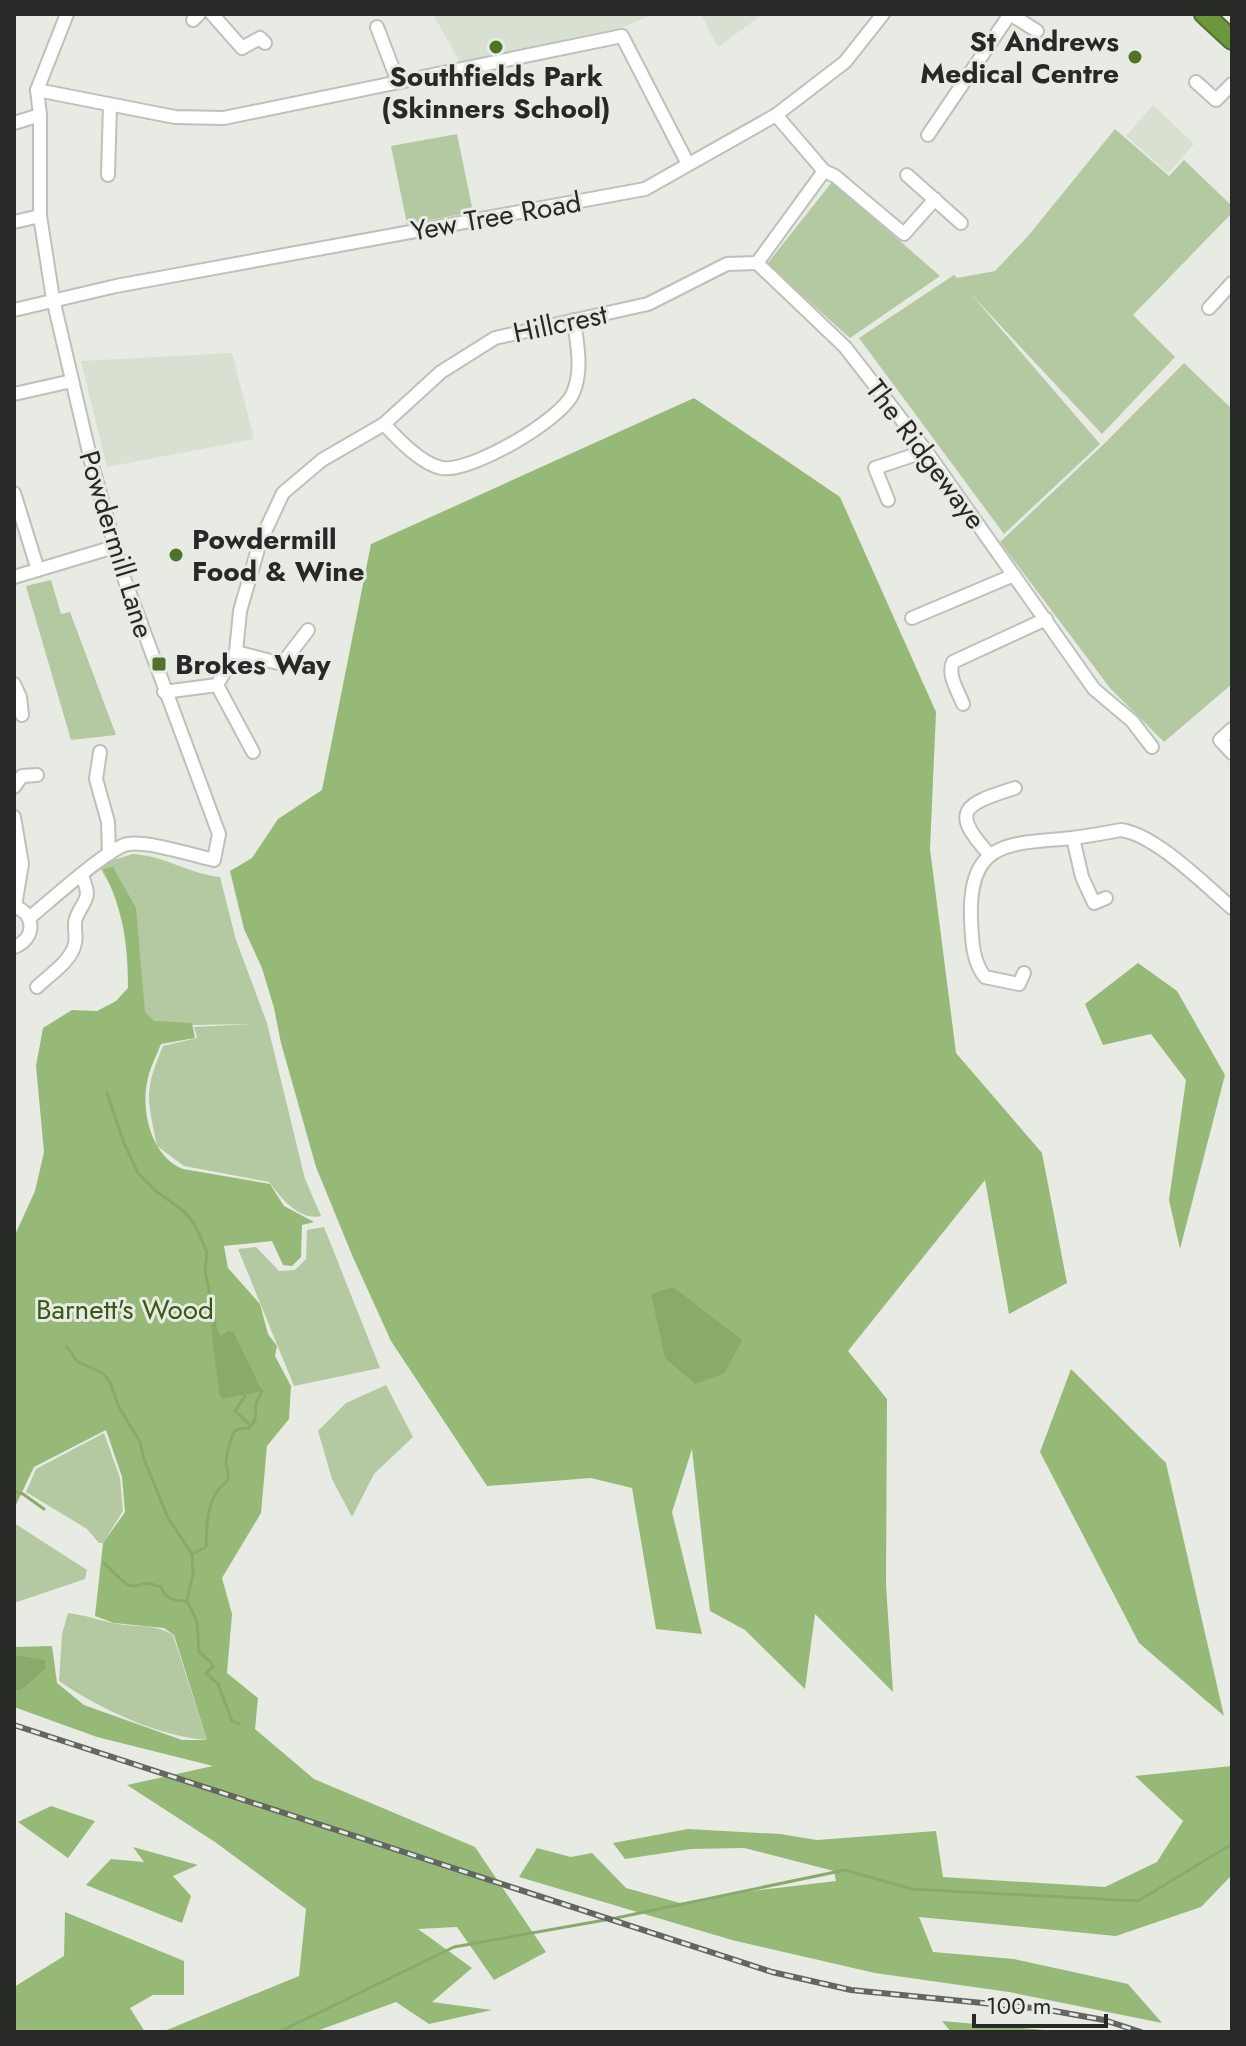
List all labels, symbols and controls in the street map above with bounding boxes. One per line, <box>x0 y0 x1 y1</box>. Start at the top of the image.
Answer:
place label: St Andrews Medical Centre <box>920 21 1119 94</box>
marker: Southfields Park (Skinners School) <box>487 38 505 56</box>
marker: St Andrews Medical Centre <box>1126 48 1144 66</box>
place label: Southfields Park (Skinners School) <box>381 56 611 129</box>
street label: Yew Tree Road <box>408 181 584 252</box>
street label: Hillcrest <box>509 293 611 353</box>
street label: The Ridgewaye <box>856 371 996 538</box>
street label: Powdermill Lane <box>69 445 164 643</box>
place label: Powdermill Food & Wine <box>192 519 365 592</box>
marker: Powdermill Food & Wine <box>167 546 185 564</box>
place label: Brokes Way <box>175 644 331 685</box>
marker: Brokes Way <box>150 655 168 673</box>
park label: Barnett's Wood <box>36 1289 214 1330</box>
scale bar <box>974 1978 1106 2028</box>
text: 100 m <box>986 1988 1052 2023</box>

